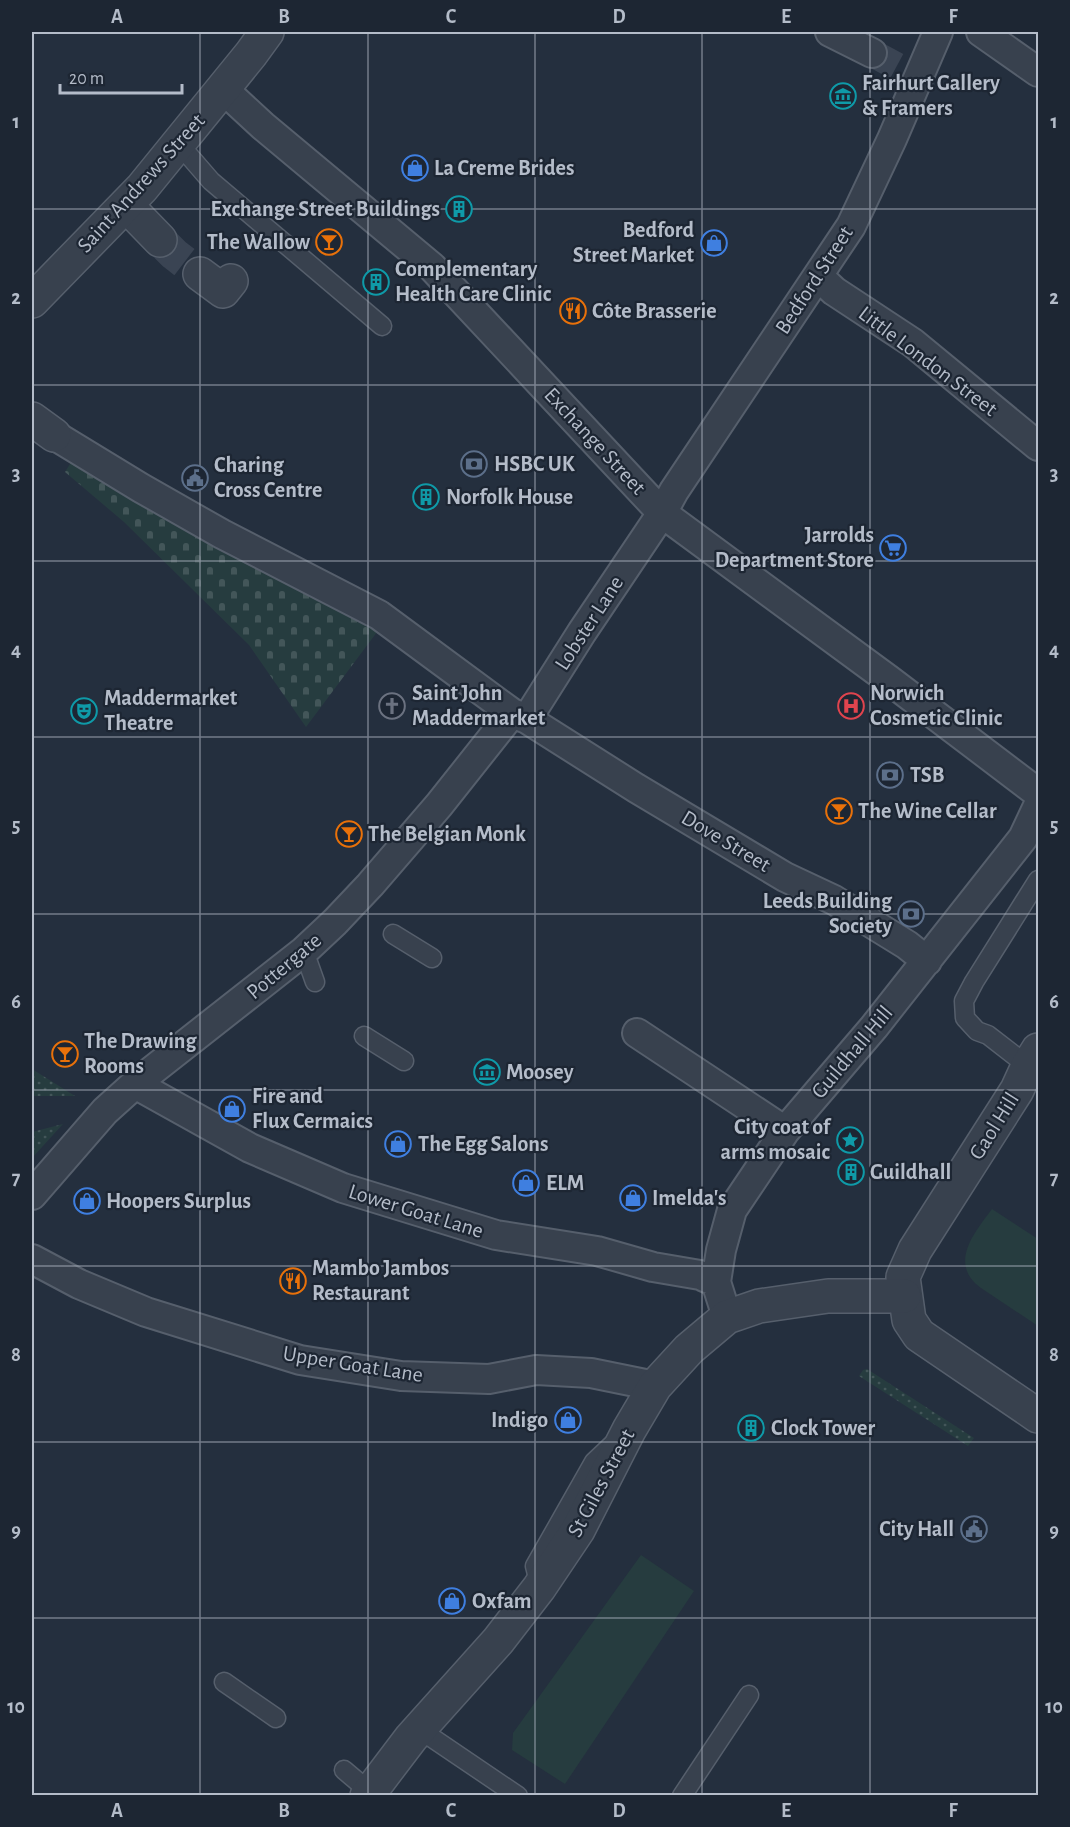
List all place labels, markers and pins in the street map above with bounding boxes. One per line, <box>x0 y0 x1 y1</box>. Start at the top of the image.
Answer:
place label: Fairhurt Gallery & Framers <box>862 72 1000 119</box>
museum icon: Fairhurt Gallery & Framers <box>828 81 858 111</box>
shop icon: La Creme Brides <box>400 153 430 183</box>
place label: La Creme Brides <box>434 157 574 179</box>
building icon: Exchange Street Buildings <box>444 194 474 224</box>
place label: Exchange Street Buildings <box>210 198 440 220</box>
place label: Bedford Street Market <box>573 219 695 266</box>
bar icon: The Wallow <box>314 227 344 257</box>
shop icon: Bedford Street Market <box>699 228 729 258</box>
place label: The Wallow <box>207 231 311 253</box>
place label: Complementary Health Care Clinic <box>395 258 552 305</box>
building icon: Complementary Health Care Clinic <box>361 267 391 297</box>
restaurant icon: Côte Brasserie <box>558 296 588 326</box>
place label: Côte Brasserie <box>592 300 717 322</box>
bank icon: HSBC UK <box>459 449 489 479</box>
place label: HSBC UK <box>494 453 576 475</box>
place label: Charing Cross Centre <box>214 454 322 501</box>
public building icon: Charing Cross Centre <box>180 463 210 493</box>
building icon: Norfolk House <box>411 482 441 512</box>
place label: Norfolk House <box>446 486 573 508</box>
place label: Jarrolds Department Store <box>715 524 874 571</box>
supermarket icon: Jarrolds Department Store <box>878 533 908 563</box>
place label: Saint John Maddermarket <box>412 682 546 729</box>
place label: Norwich Cosmetic Clinic <box>870 682 1003 729</box>
place label: Maddermarket Theatre <box>104 687 238 734</box>
church icon: Saint John Maddermarket <box>377 691 407 721</box>
hospital icon: Norwich Cosmetic Clinic <box>836 691 866 721</box>
theatre icon: Maddermarket Theatre <box>69 696 99 726</box>
bank icon: TSB <box>875 760 905 790</box>
place label: TSB <box>910 764 945 786</box>
bar icon: The Wine Cellar <box>824 796 854 826</box>
place label: The Wine Cellar <box>858 800 997 822</box>
bar icon: The Belgian Monk <box>334 819 364 849</box>
place label: The Belgian Monk <box>368 823 526 845</box>
place label: Leeds Building Society <box>763 890 893 938</box>
bank icon: Leeds Building Society <box>896 899 926 929</box>
place label: The Drawing Rooms <box>84 1030 198 1077</box>
bar icon: The Drawing Rooms <box>50 1039 80 1069</box>
museum icon: Moosey <box>472 1057 502 1087</box>
place label: Moosey <box>506 1061 574 1084</box>
place label: Fire and Flux Cermaics <box>252 1085 373 1132</box>
shop icon: Fire and Flux Cermaics <box>217 1094 247 1124</box>
place label: City coat of arms mosaic <box>721 1116 832 1163</box>
place icon: City coat of arms mosaic <box>835 1125 865 1155</box>
shop icon: The Egg Salons <box>383 1129 413 1159</box>
place label: The Egg Salons <box>418 1133 548 1155</box>
building icon: Guildhall <box>836 1157 866 1187</box>
place label: Guildhall <box>870 1161 951 1183</box>
shop icon: ELM <box>511 1168 541 1198</box>
place label: ELM <box>546 1172 584 1194</box>
shop icon: Imelda's <box>618 1183 648 1213</box>
shop icon: Hoopers Surplus <box>72 1186 102 1216</box>
place label: Imelda's <box>652 1187 727 1209</box>
place label: Hoopers Surplus <box>106 1190 251 1212</box>
place label: Mambo Jambos Restaurant <box>312 1257 449 1304</box>
restaurant icon: Mambo Jambos Restaurant <box>278 1266 308 1296</box>
shop icon: Indigo <box>553 1405 583 1435</box>
place label: Indigo <box>491 1409 548 1431</box>
building icon: Clock Tower <box>736 1413 766 1443</box>
place label: Clock Tower <box>771 1417 875 1439</box>
public building icon: City Hall <box>959 1514 989 1544</box>
place label: City Hall <box>879 1518 954 1541</box>
shop icon: Oxfam <box>437 1586 467 1616</box>
place label: Oxfam <box>472 1590 532 1612</box>

